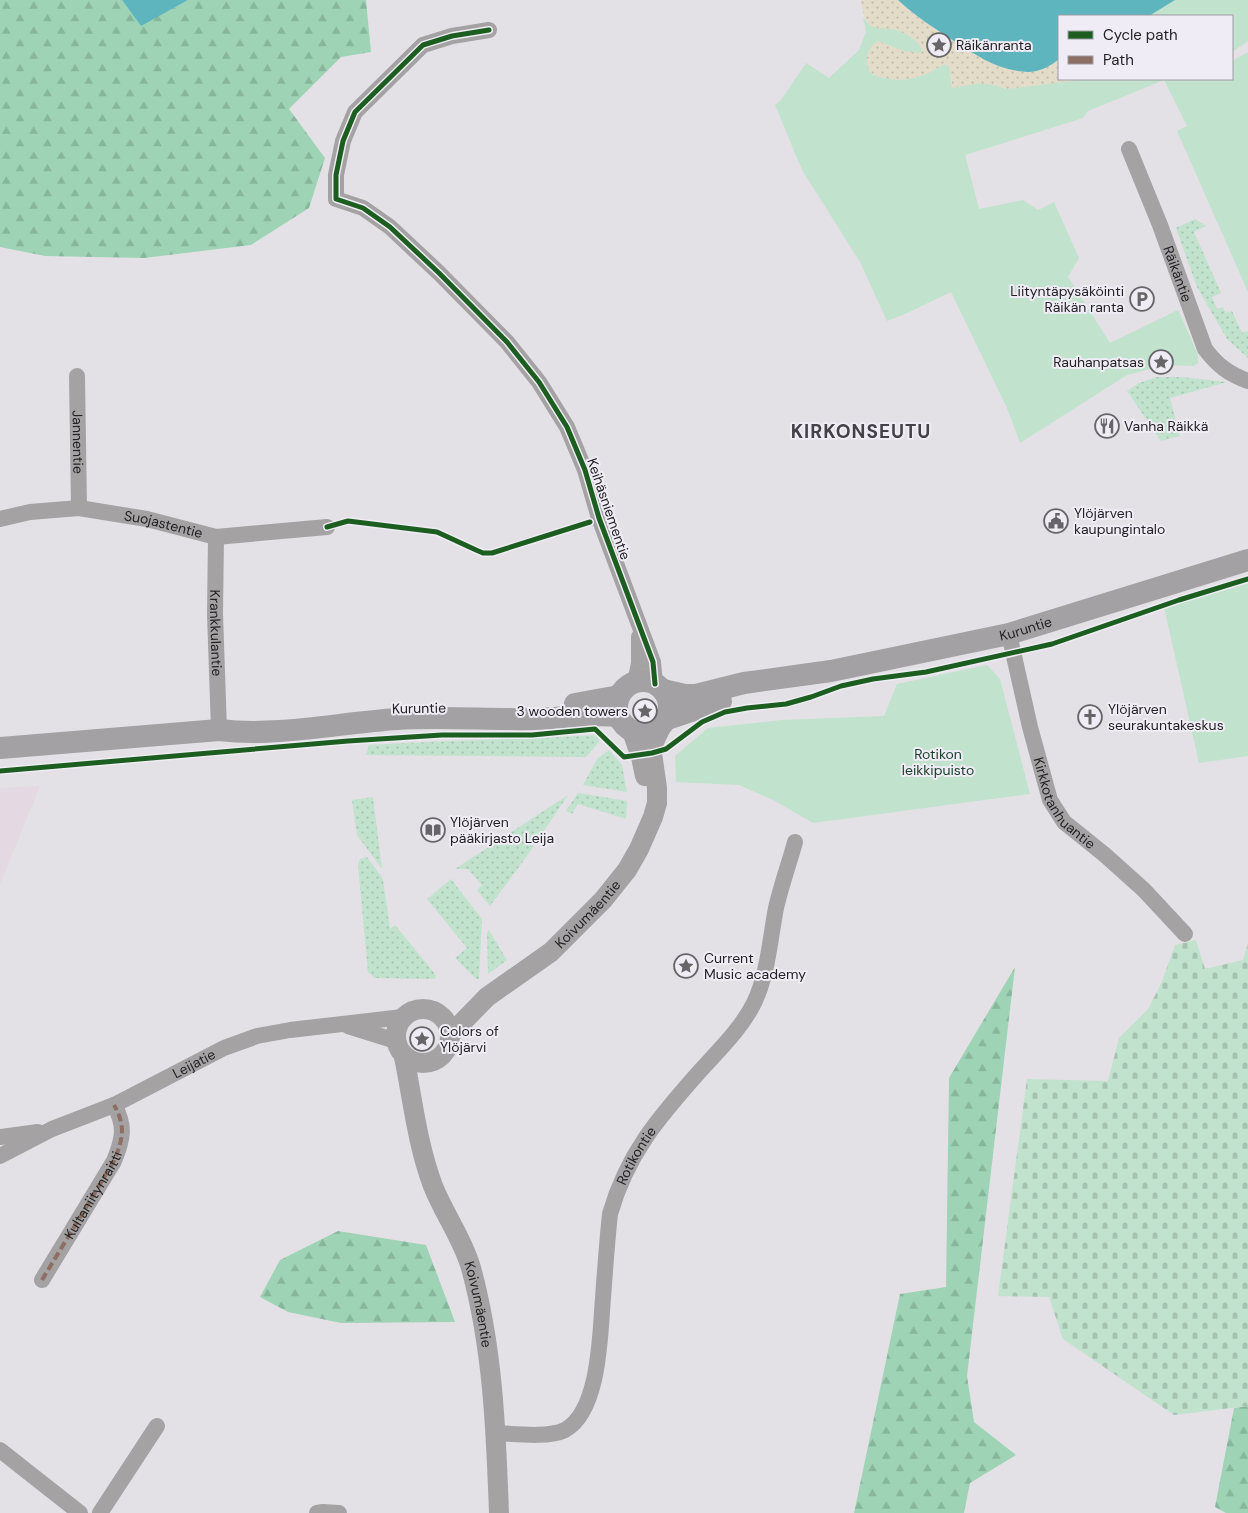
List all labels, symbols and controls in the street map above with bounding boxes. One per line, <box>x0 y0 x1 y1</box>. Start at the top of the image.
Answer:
legend <box>1058 15 1233 80</box>
text: Cycle path <box>1103 25 1178 45</box>
place icon: Räikänranta <box>926 32 952 58</box>
place label: Räikänranta <box>956 36 1032 54</box>
text: Path <box>1103 50 1134 70</box>
street label: Räikäntie <box>1159 243 1196 304</box>
place label: Liityntäpysäköinti Räikän ranta <box>1010 282 1124 316</box>
parking icon: Liityntäpysäköinti Räikän ranta <box>1129 286 1155 312</box>
place icon: Rauhanpatsas <box>1148 349 1174 375</box>
place label: Rauhanpatsas <box>1053 353 1144 371</box>
street label: Jannentie <box>69 410 87 474</box>
restaurant icon: Vanha Räikkä <box>1094 413 1120 439</box>
place label: Vanha Räikkä <box>1124 417 1208 435</box>
district label: KIRKONSEUTU <box>791 419 931 444</box>
street label: Keihäsniementie <box>583 456 635 562</box>
place label: Ylöjärven kaupungintalo <box>1074 504 1165 538</box>
street label: Suojastentie <box>123 506 205 542</box>
public building icon: Ylöjärven kaupungintalo <box>1043 508 1069 534</box>
street label: Krankkulantie <box>206 589 226 677</box>
street label: Kuruntie <box>998 612 1054 645</box>
place icon: 3 wooden towers <box>632 698 658 724</box>
street label: Kuruntie <box>392 699 446 717</box>
place label: Ylöjärven seurakuntakeskus <box>1108 700 1224 734</box>
place label: 3 wooden towers <box>517 702 628 720</box>
church icon: Ylöjärven seurakuntakeskus <box>1077 704 1103 730</box>
park label: Rotikon leikkipuisto <box>902 745 974 779</box>
street label: Kirkkotanhuantie <box>1030 755 1099 853</box>
place label: Ylöjärven pääkirjasto Leija <box>450 813 554 847</box>
library icon: Ylöjärven pääkirjasto Leija <box>420 817 446 843</box>
street label: Koivumäentie <box>551 876 624 952</box>
place label: Current Music academy <box>704 949 806 983</box>
place icon: Current Music academy <box>673 953 699 979</box>
place label: Colors of Ylöjärvi <box>440 1022 499 1056</box>
place icon: Colors of Ylöjärvi <box>409 1026 435 1052</box>
street label: Leijatie <box>169 1045 218 1082</box>
street label: Rotikontie <box>612 1123 660 1187</box>
street label: Kultaniitynraitti <box>60 1149 126 1242</box>
street label: Koivumäentie <box>460 1259 496 1349</box>

